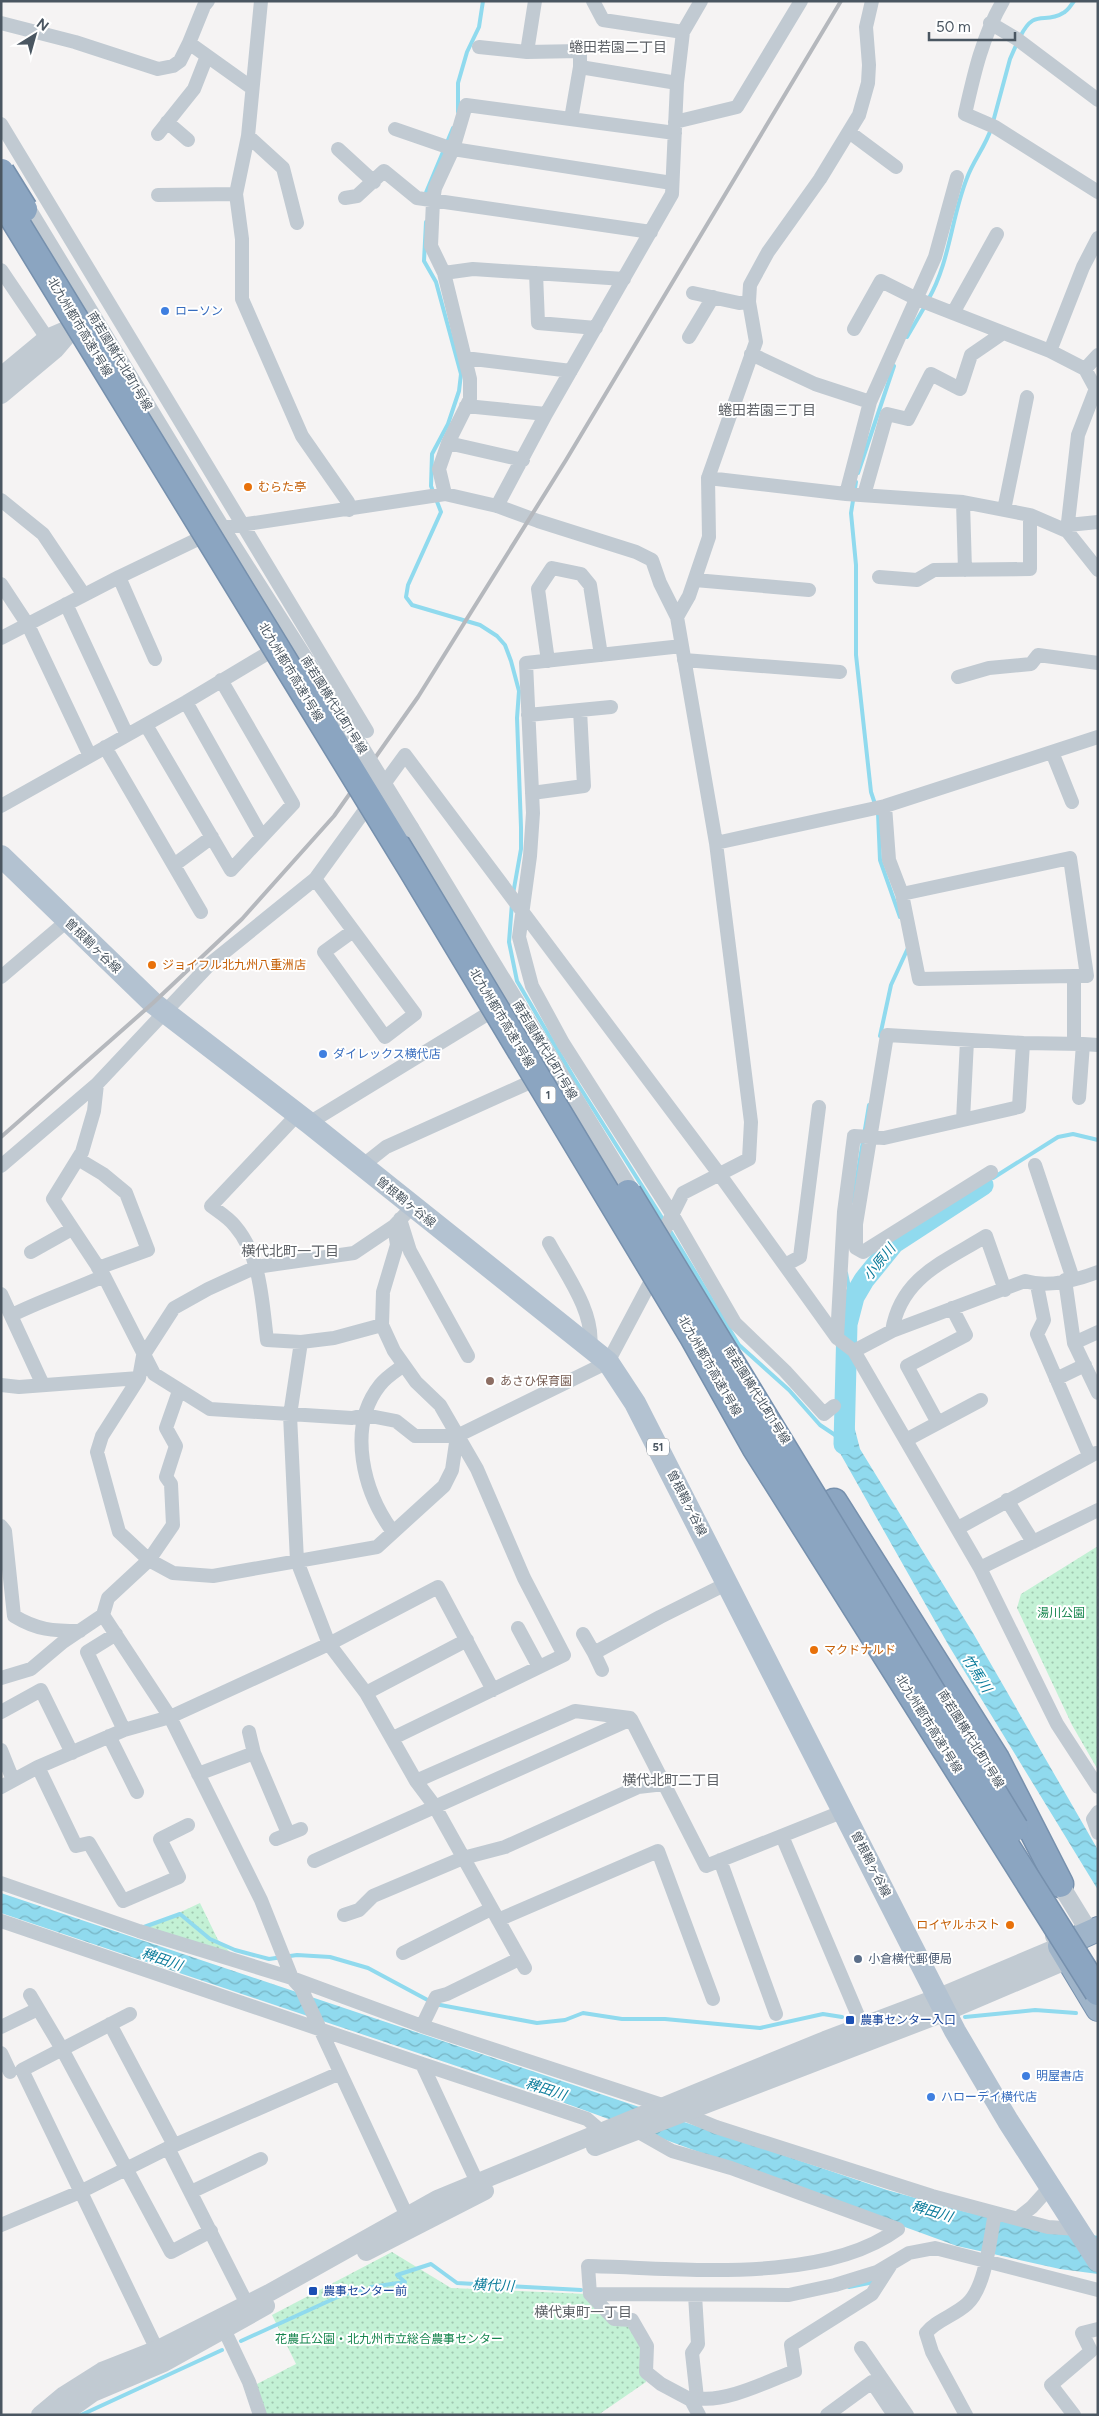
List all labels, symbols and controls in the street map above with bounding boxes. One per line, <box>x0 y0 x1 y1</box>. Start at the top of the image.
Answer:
north arrow <box>10 10 60 60</box>
scale bar <box>929 10 1015 42</box>
text: N <box>33 15 52 35</box>
text: 50 m <box>936 18 971 36</box>
district label: 蜷田若園二丁目 <box>569 39 667 56</box>
street label: 北九州都市高速1号線 <box>45 275 115 379</box>
place label: ローソン <box>175 304 223 318</box>
marker: ローソン <box>159 305 171 317</box>
street label: 南若園横代北町1号線 <box>85 309 155 413</box>
district label: 蜷田若園三丁目 <box>718 402 816 419</box>
place label: むらた亭 <box>258 480 306 494</box>
marker: むらた亭 <box>242 481 254 493</box>
street label: 北九州都市高速1号線 <box>256 620 326 724</box>
street label: 南若園横代北町1号線 <box>298 653 370 757</box>
street label: 曽根鞘ヶ谷線 <box>62 916 124 976</box>
place label: ジョイフル北九州八重洲店 <box>162 958 306 972</box>
marker: ジョイフル北九州八重洲店 <box>146 959 158 971</box>
street label: 北九州都市高速1号線 <box>467 966 537 1070</box>
street label: 南若園横代北町1号線 <box>510 998 580 1102</box>
place label: ダイレックス横代店 <box>333 1047 441 1061</box>
marker: ダイレックス横代店 <box>317 1048 329 1060</box>
road number: 1 <box>540 1086 556 1104</box>
street label: 曽根鞘ヶ谷線 <box>374 1174 438 1230</box>
water label: 小原川 <box>860 1239 900 1284</box>
district label: 横代北町一丁目 <box>241 1243 339 1260</box>
street label: 北九州都市高速1号線 <box>676 1314 744 1418</box>
street label: 南若園横代北町1号線 <box>721 1343 793 1447</box>
place label: あさひ保育園 <box>500 1374 572 1388</box>
marker: あさひ保育園 <box>484 1375 496 1387</box>
road number: 51 <box>647 1438 669 1455</box>
street label: 曽根鞘ヶ谷線 <box>664 1468 710 1538</box>
park label: 湯川公園 <box>1037 1606 1085 1620</box>
place label: マクドナルド <box>824 1643 896 1657</box>
marker: マクドナルド <box>808 1644 820 1656</box>
water label: 竹馬川 <box>958 1651 996 1697</box>
street label: 北九州都市高速1号線 <box>893 1672 965 1776</box>
street label: 南若園横代北町1号線 <box>935 1687 1007 1791</box>
district label: 横代北町二丁目 <box>622 1772 720 1789</box>
street label: 曽根鞘ヶ谷線 <box>848 1829 894 1899</box>
place label: ロイヤルホスト <box>916 1918 1000 1932</box>
marker: ロイヤルホスト <box>1004 1919 1016 1931</box>
water label: 稗田川 <box>139 1945 186 1975</box>
place label: 小倉横代郵便局 <box>868 1952 952 1966</box>
marker: 小倉横代郵便局 <box>852 1953 864 1965</box>
place label: 農事センター入口 <box>860 2013 956 2027</box>
marker: 農事センター入口 <box>844 2014 856 2026</box>
place label: 明屋書店 <box>1036 2069 1084 2083</box>
marker: 明屋書店 <box>1020 2070 1032 2082</box>
water label: 稗田川 <box>523 2075 570 2105</box>
place label: ハローデイ横代店 <box>941 2090 1037 2104</box>
marker: ハローデイ横代店 <box>925 2091 937 2103</box>
water label: 稗田川 <box>909 2197 956 2226</box>
water label: 横代川 <box>472 2276 516 2295</box>
place label: 農事センター前 <box>323 2284 407 2298</box>
marker: 農事センター前 <box>307 2285 319 2297</box>
district label: 横代東町一丁目 <box>534 2304 632 2321</box>
park label: 花農丘公園・北九州市立総合農事センター <box>275 2332 503 2346</box>

